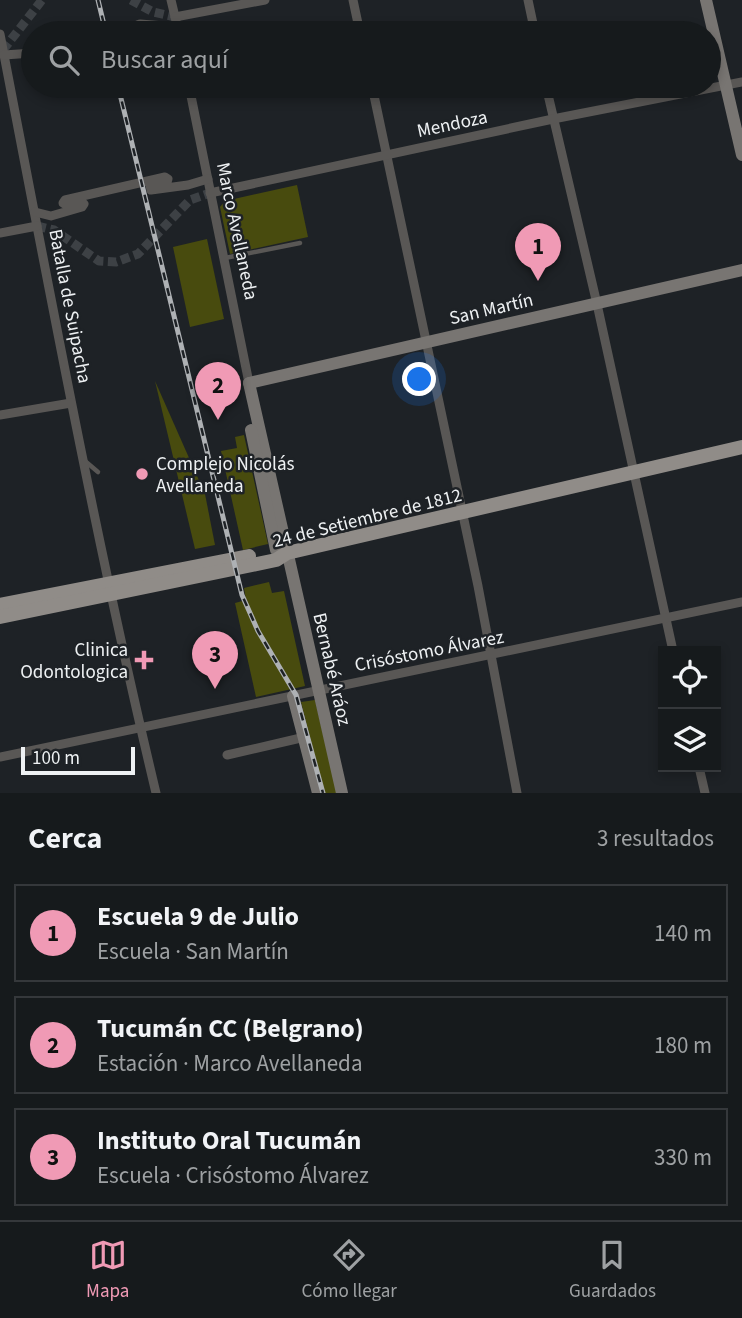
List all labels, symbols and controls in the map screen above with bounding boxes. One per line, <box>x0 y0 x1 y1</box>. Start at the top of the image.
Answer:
search box <box>21 21 721 98</box>
icon: search <box>45 41 83 79</box>
text: Buscar aquí <box>101 41 228 78</box>
street label: Mendoza <box>414 104 490 145</box>
street label: Marco Avellaneda <box>209 160 264 302</box>
pin: 1 <box>515 223 561 281</box>
street label: Batalla de Suipacha <box>41 227 98 386</box>
street label: San Martín <box>447 287 536 332</box>
pin: 2 <box>195 362 241 420</box>
your location <box>402 362 436 396</box>
place label: Complejo Nicolás Avellaneda <box>156 451 294 500</box>
marker: Complejo Nicolás Avellaneda <box>134 466 150 482</box>
street label: 24 de Setiembre de 1812 <box>270 482 465 555</box>
street label: Bernabé Aráoz <box>305 610 358 728</box>
street label: Crisóstomo Álvarez <box>352 624 506 679</box>
pin: 3 <box>192 631 238 689</box>
place label: Clinica Odontologica <box>20 637 128 686</box>
map controls <box>658 646 721 772</box>
button: locate <box>658 646 721 709</box>
marker: Clinica Odontologica <box>134 650 154 670</box>
button: layers <box>658 709 721 772</box>
scale bar <box>21 744 135 776</box>
text: 100 m <box>32 745 80 772</box>
text: Cerca <box>28 817 102 860</box>
text: 3 resultados <box>597 822 714 855</box>
text: Escuela 9 de Julio <box>97 898 299 935</box>
text: 1 <box>47 917 59 950</box>
text: 140 m <box>654 917 712 950</box>
text: Escuela · San Martín <box>97 935 289 968</box>
text: Tucumán CC (Belgrano) <box>97 1010 364 1047</box>
text: 2 <box>47 1029 59 1062</box>
text: 180 m <box>654 1029 712 1062</box>
text: Estación · Marco Avellaneda <box>97 1047 362 1080</box>
text: Instituto Oral Tucumán <box>97 1122 361 1159</box>
text: 3 <box>47 1141 59 1174</box>
text: 330 m <box>654 1141 712 1174</box>
text: Escuela · Crisóstomo Álvarez <box>97 1159 369 1192</box>
tab: Mapa <box>86 1236 129 1305</box>
tab: Cómo llegar <box>301 1236 397 1305</box>
tab: Guardados <box>569 1236 656 1305</box>

